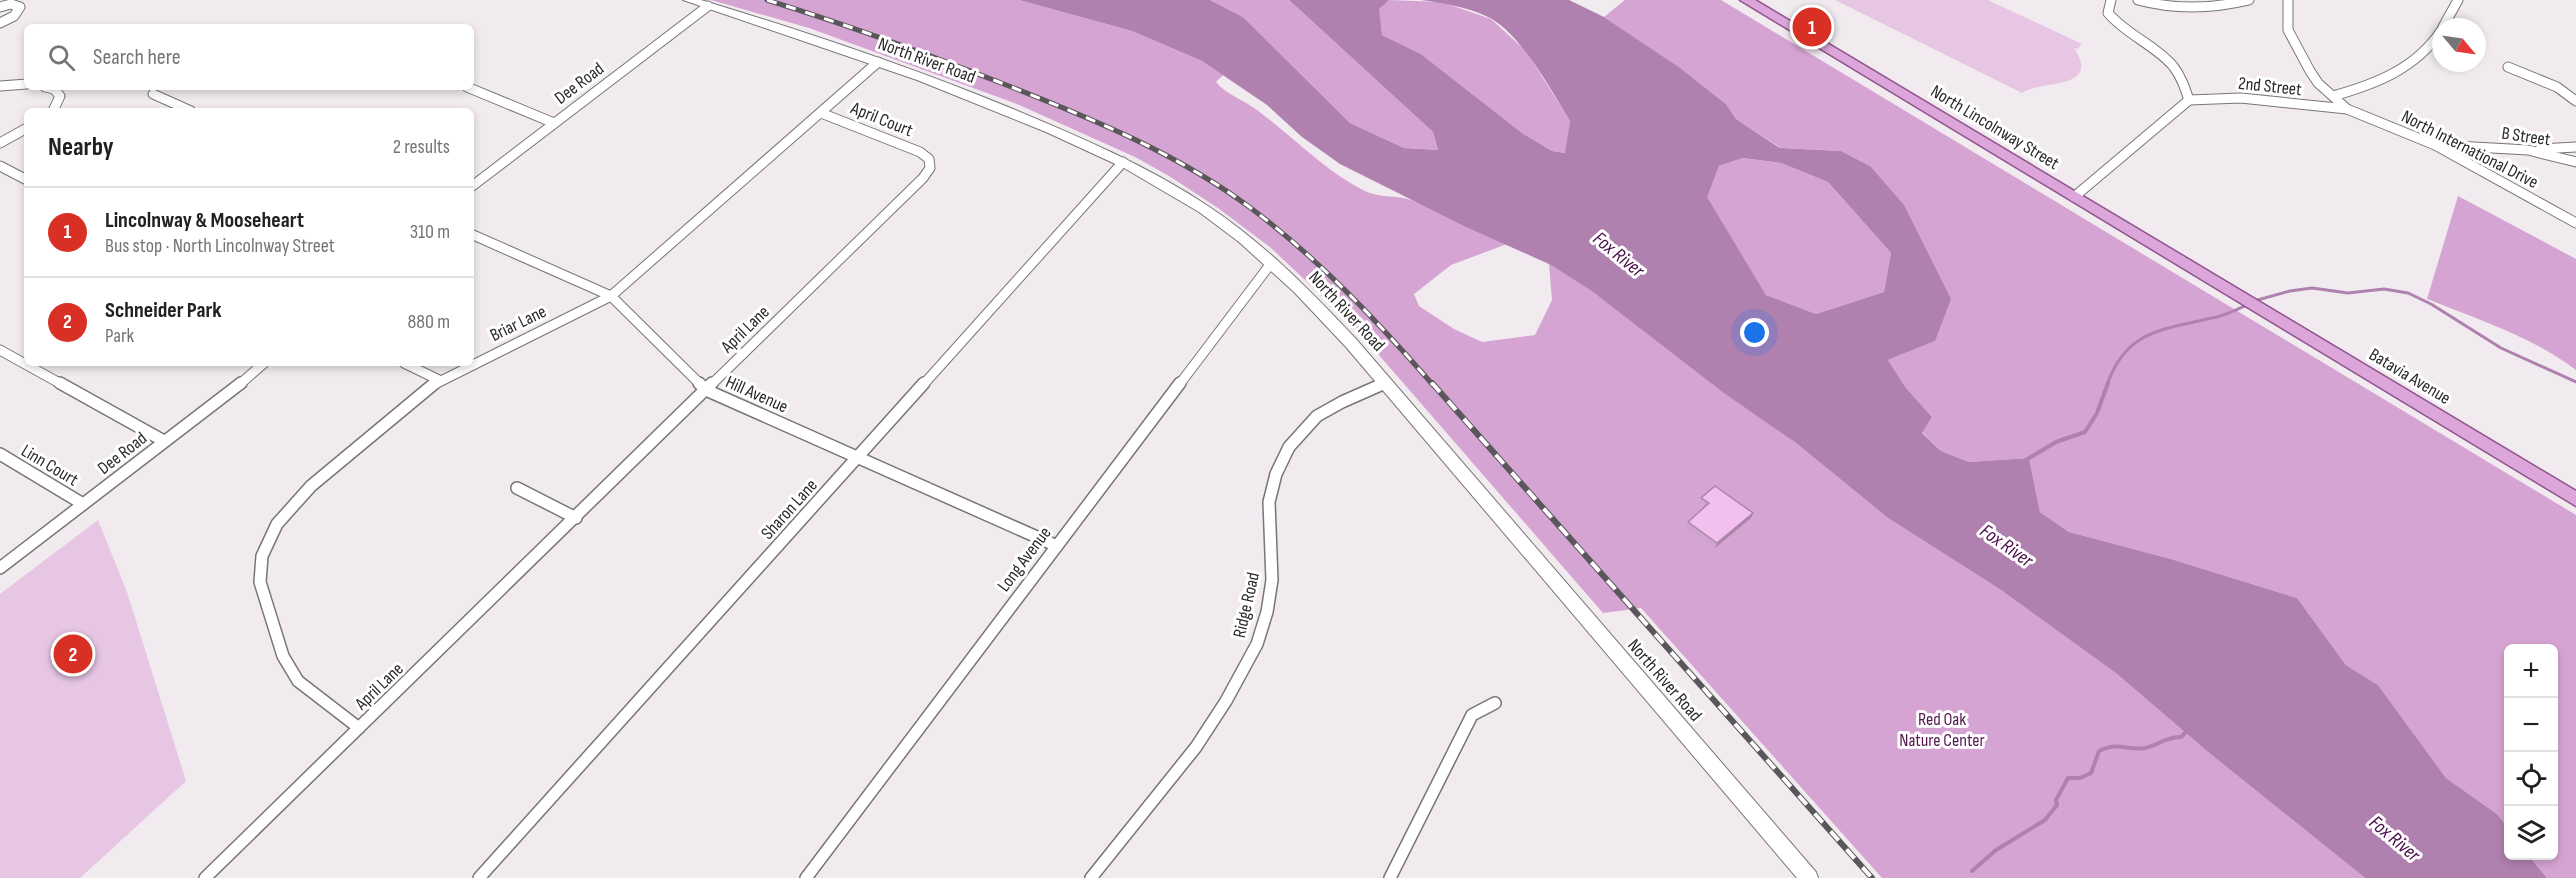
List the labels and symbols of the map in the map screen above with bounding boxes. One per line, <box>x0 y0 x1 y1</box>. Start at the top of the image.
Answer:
pin: 1 <box>1792 4 1832 50</box>
north arrow <box>2432 18 2486 72</box>
street label: North River Road <box>875 33 978 88</box>
street label: Dee Road <box>551 58 608 109</box>
street label: 2nd Street <box>2237 73 2303 100</box>
street label: North Lincolnway Street <box>1927 81 2063 174</box>
street label: April Court <box>847 97 916 142</box>
street label: North International Drive <box>2398 106 2542 193</box>
street label: B Street <box>2500 123 2552 150</box>
water label: Fox River <box>1588 227 1650 284</box>
street label: North River Road <box>1304 267 1389 356</box>
street label: Briar Lane <box>487 301 550 346</box>
street label: April Lane <box>716 301 774 358</box>
your location <box>1740 318 1769 347</box>
street label: Batavia Avenue <box>2365 344 2454 409</box>
street label: Hill Avenue <box>722 371 791 417</box>
street label: Dee Road <box>94 428 151 479</box>
street label: Linn Court <box>17 440 82 491</box>
street label: Sharon Lane <box>757 475 822 544</box>
water label: Fox River <box>1975 519 2039 573</box>
street label: Long Avenue <box>993 523 1056 596</box>
street label: Ridge Road <box>1229 570 1264 640</box>
pin: 2 <box>54 632 92 676</box>
street label: North River Road <box>1623 635 1706 726</box>
street label: April Lane <box>350 658 408 715</box>
park label: Red Oak Nature Center <box>1899 709 1985 751</box>
water label: Fox River <box>2364 811 2426 868</box>

